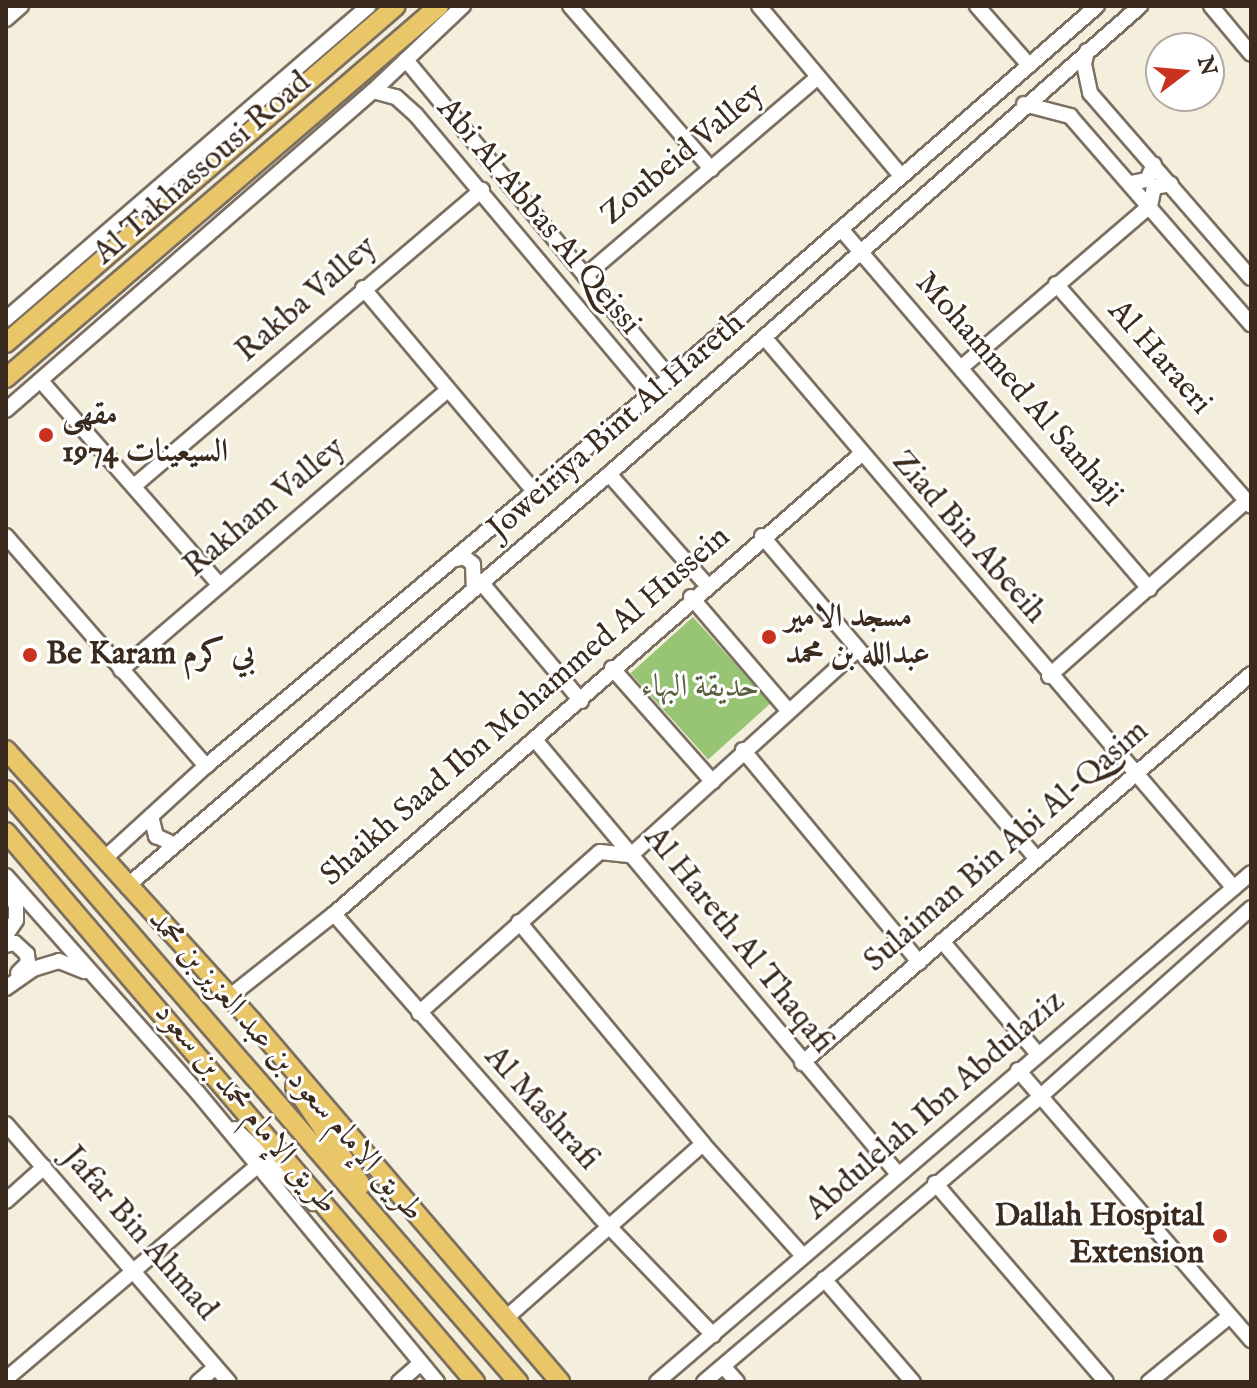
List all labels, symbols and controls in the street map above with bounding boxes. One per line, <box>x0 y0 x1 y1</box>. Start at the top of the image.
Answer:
north arrow <box>1145 32 1225 112</box>
text: N <box>1190 53 1222 79</box>
street label: Al Takhassousi Road <box>86 64 320 274</box>
street label: Zoubeid Valley <box>594 76 772 234</box>
street label: Abi Al Abbas Al Qeissi <box>428 91 648 343</box>
street label: Rakba Valley <box>229 229 385 371</box>
street label: Mohammed Al Sanhaji <box>906 265 1130 515</box>
street label: Al Haraeri <box>1099 293 1219 423</box>
street label: Joweiriya Bint Al Hareth <box>481 305 753 549</box>
place label: مقهى السيعينات 1974 <box>62 398 228 473</box>
marker: مقهى السيعينات 1974 <box>37 426 55 444</box>
street label: Rakham Valley <box>177 430 353 586</box>
street label: Ziad Bin Abeeih <box>883 444 1053 632</box>
street label: Shaikh Saad Ibn Mohammed Al Hussein <box>314 519 738 895</box>
place label: مسجد الامير عبدالله بن محمد <box>785 600 930 675</box>
marker: مسجد الامير عبدالله بن محمد <box>760 628 778 646</box>
place label: Be Karam بي كرم <box>46 636 255 674</box>
marker: Be Karam بي كرم <box>21 646 39 664</box>
park label: حديقة البهاء <box>641 669 759 707</box>
street label: Sulaiman Bin Abi Al-Qasim <box>857 713 1157 981</box>
street label: Al Hareth Al Thaqafi <box>635 820 841 1062</box>
street label: طريق الإمام سعود بن عبد العزيز بن محمد <box>139 902 431 1230</box>
street label: Abdulelah Ibn Abdulaziz <box>799 983 1073 1229</box>
street label: طريق الإمام محمد بن سعود <box>145 995 345 1223</box>
street label: Al Mashrafi <box>475 1039 607 1179</box>
street label: Jafar Bin Ahmad <box>53 1139 225 1329</box>
place label: Dallah Hospital Extension <box>994 1199 1204 1274</box>
marker: Dallah Hospital Extension <box>1211 1227 1229 1245</box>

